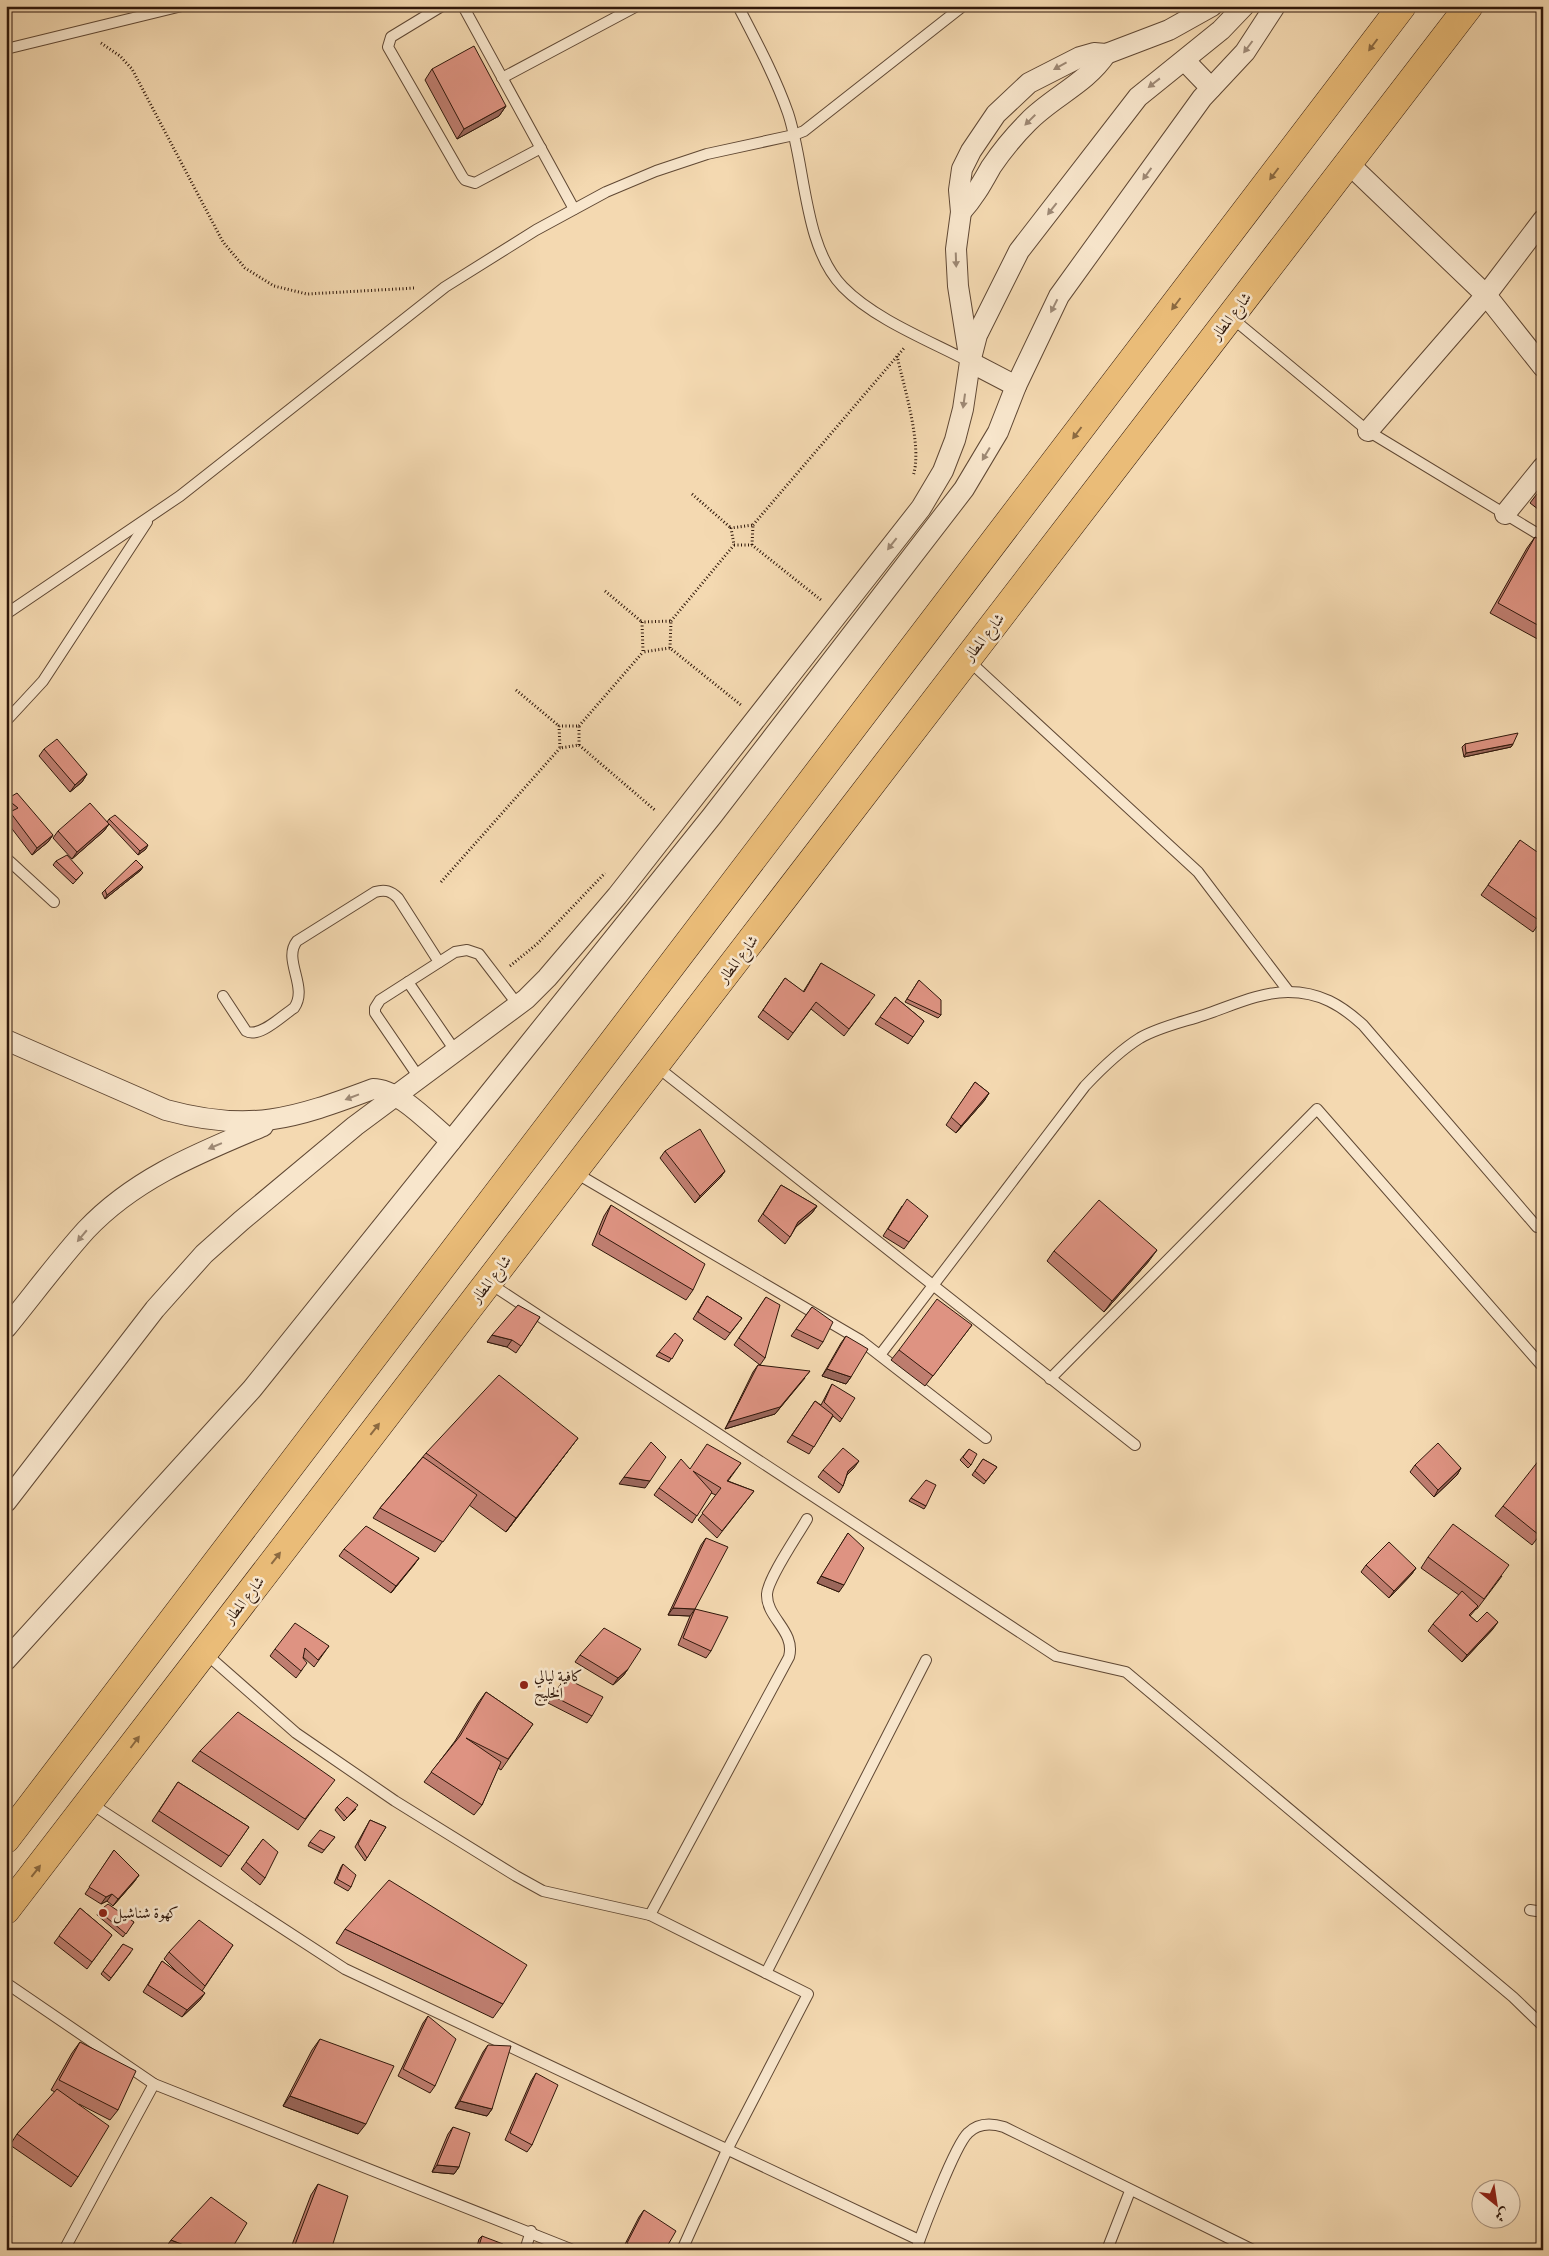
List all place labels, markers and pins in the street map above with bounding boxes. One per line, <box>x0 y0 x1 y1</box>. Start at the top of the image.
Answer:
place label: كافية ليالي الخليج <box>534 1666 583 1707</box>
marker: كافية ليالي الخليج <box>518 1679 530 1691</box>
place label: كهوة شناشيل <box>113 1903 179 1924</box>
marker: كهوة شناشيل <box>97 1907 109 1919</box>

